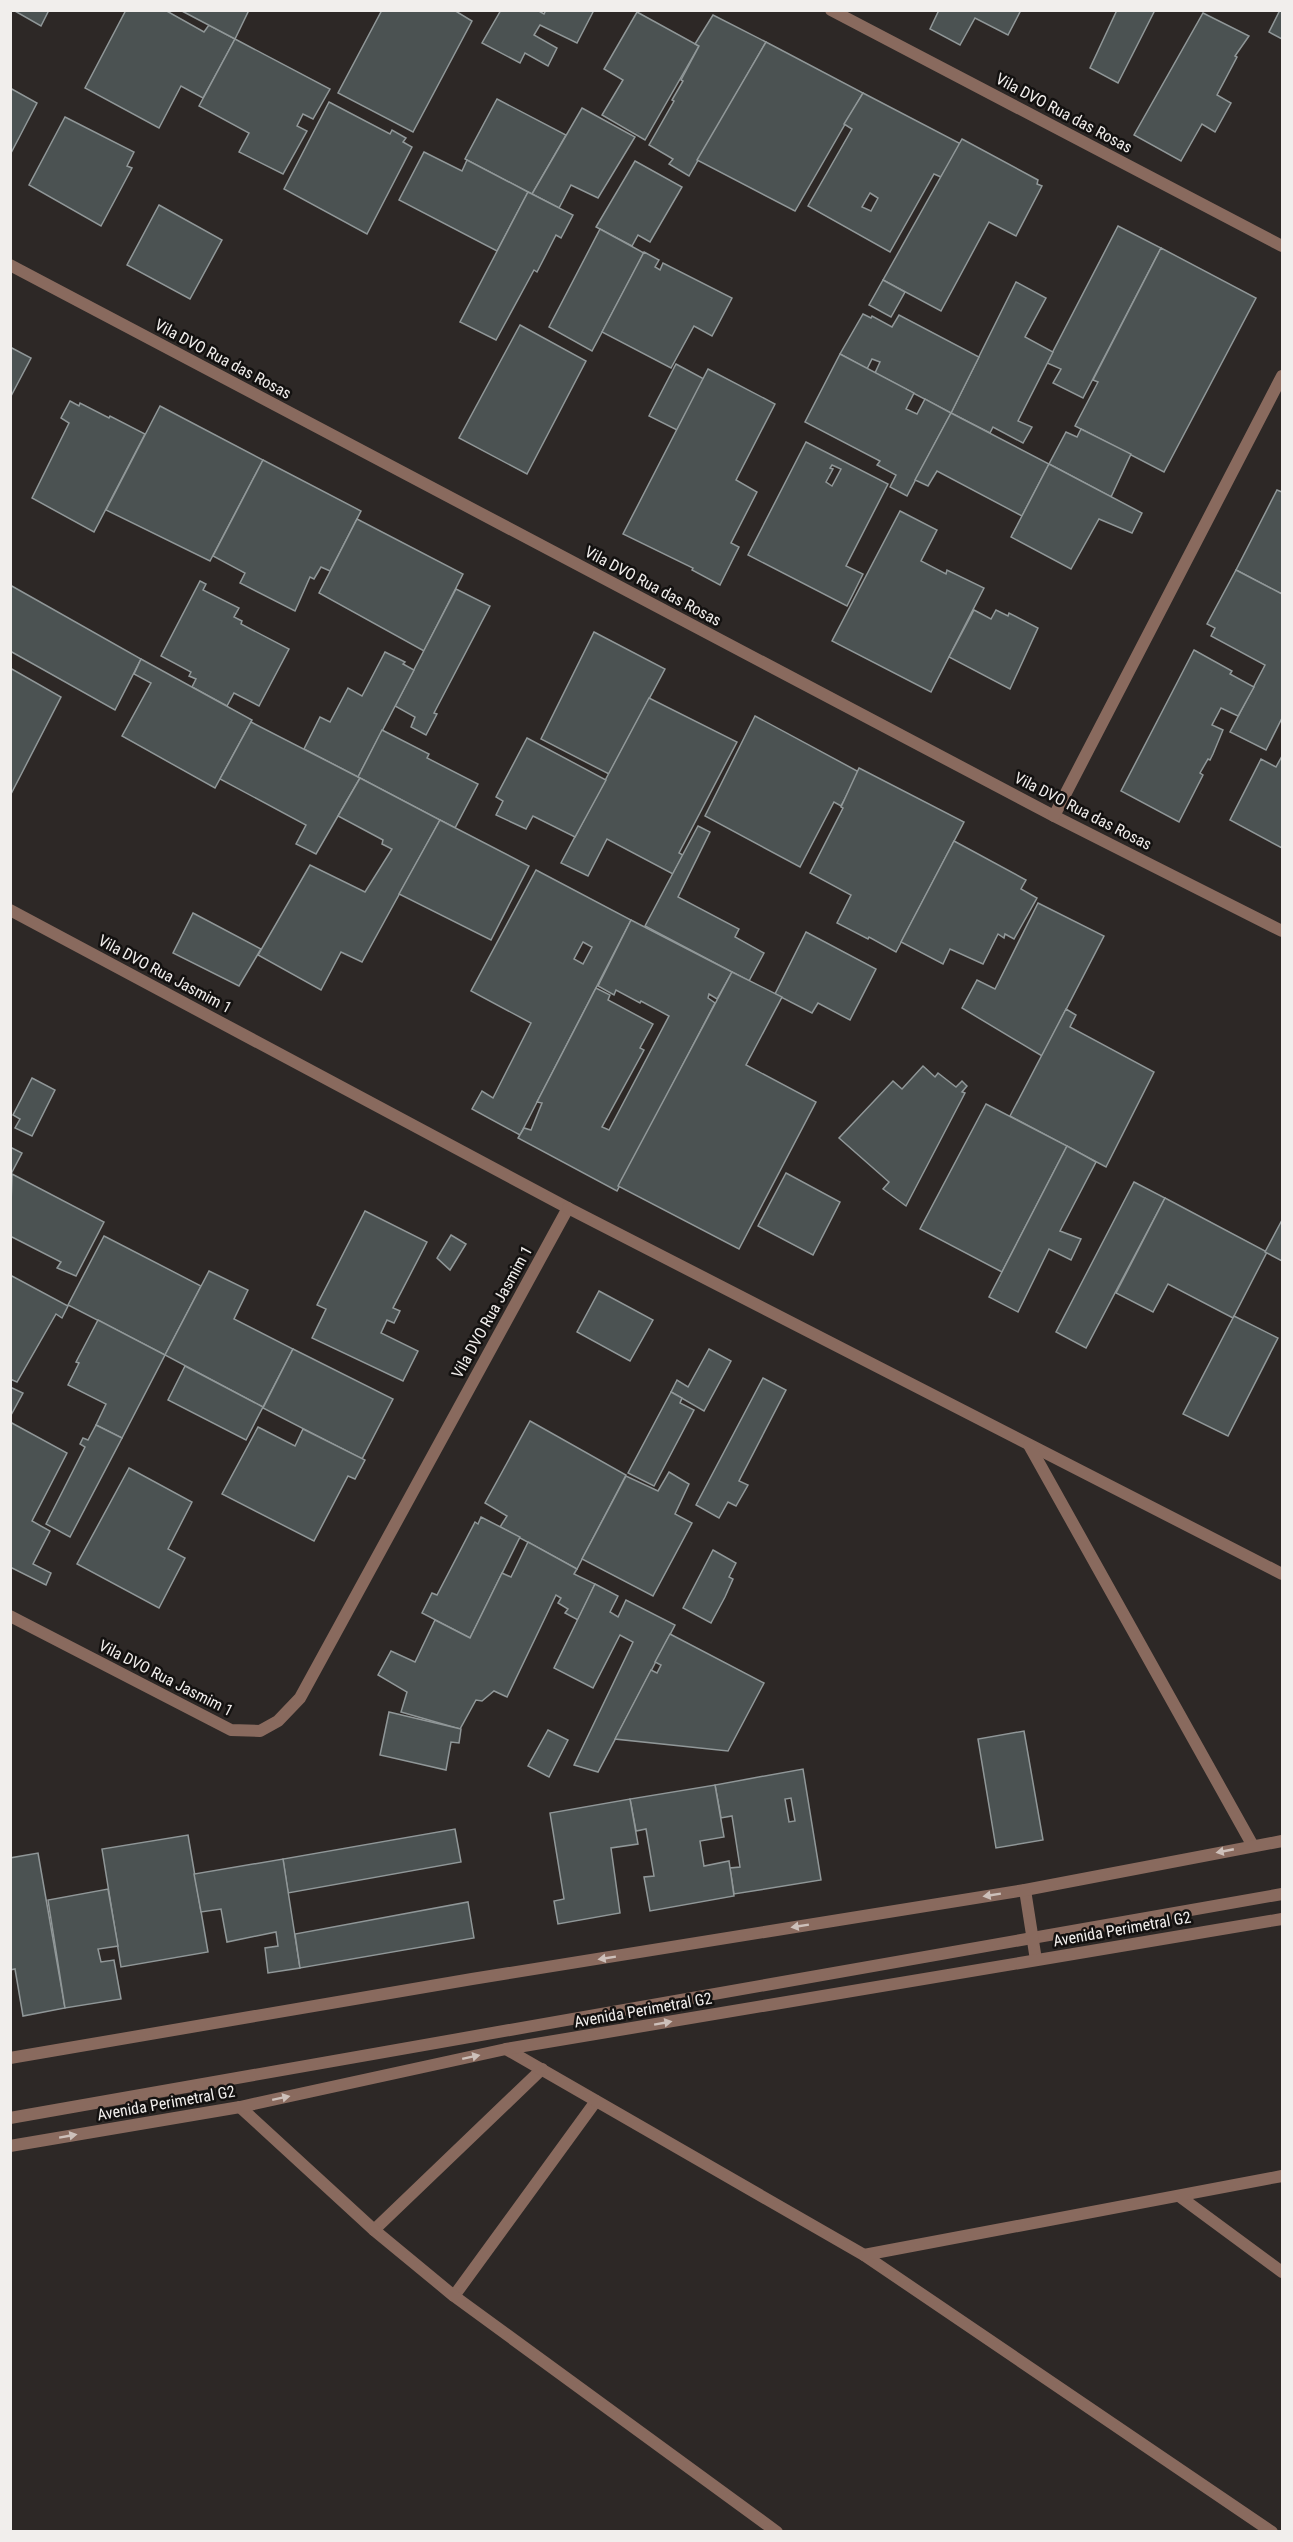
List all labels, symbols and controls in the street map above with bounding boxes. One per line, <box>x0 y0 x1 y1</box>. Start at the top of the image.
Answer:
street label: Vila DVO Rua das Rosas <box>993 69 1135 157</box>
street label: Vila DVO Rua das Rosas <box>152 315 294 403</box>
street label: Vila DVO Rua das Rosas <box>582 542 724 630</box>
street label: Vila DVO Rua das Rosas <box>1011 768 1155 854</box>
street label: Vila DVO Rua Jasmim 1 <box>95 931 235 1017</box>
street label: Vila DVO Rua Jasmim 1 <box>448 1243 536 1381</box>
street label: Vila DVO Rua Jasmim 1 <box>96 1636 236 1720</box>
one-way arrow <box>1215 1847 1234 1856</box>
one-way arrow <box>982 1891 1001 1900</box>
street label: Avenida Perimetral G2 <box>1052 1907 1193 1950</box>
one-way arrow <box>790 1922 809 1931</box>
one-way arrow <box>597 1953 616 1962</box>
street label: Avenida Perimetral G2 <box>573 1988 714 2031</box>
one-way arrow <box>654 2018 673 2027</box>
one-way arrow <box>462 2052 481 2061</box>
street label: Avenida Perimetral G2 <box>96 2081 237 2124</box>
one-way arrow <box>271 2093 290 2102</box>
one-way arrow <box>59 2132 78 2141</box>

